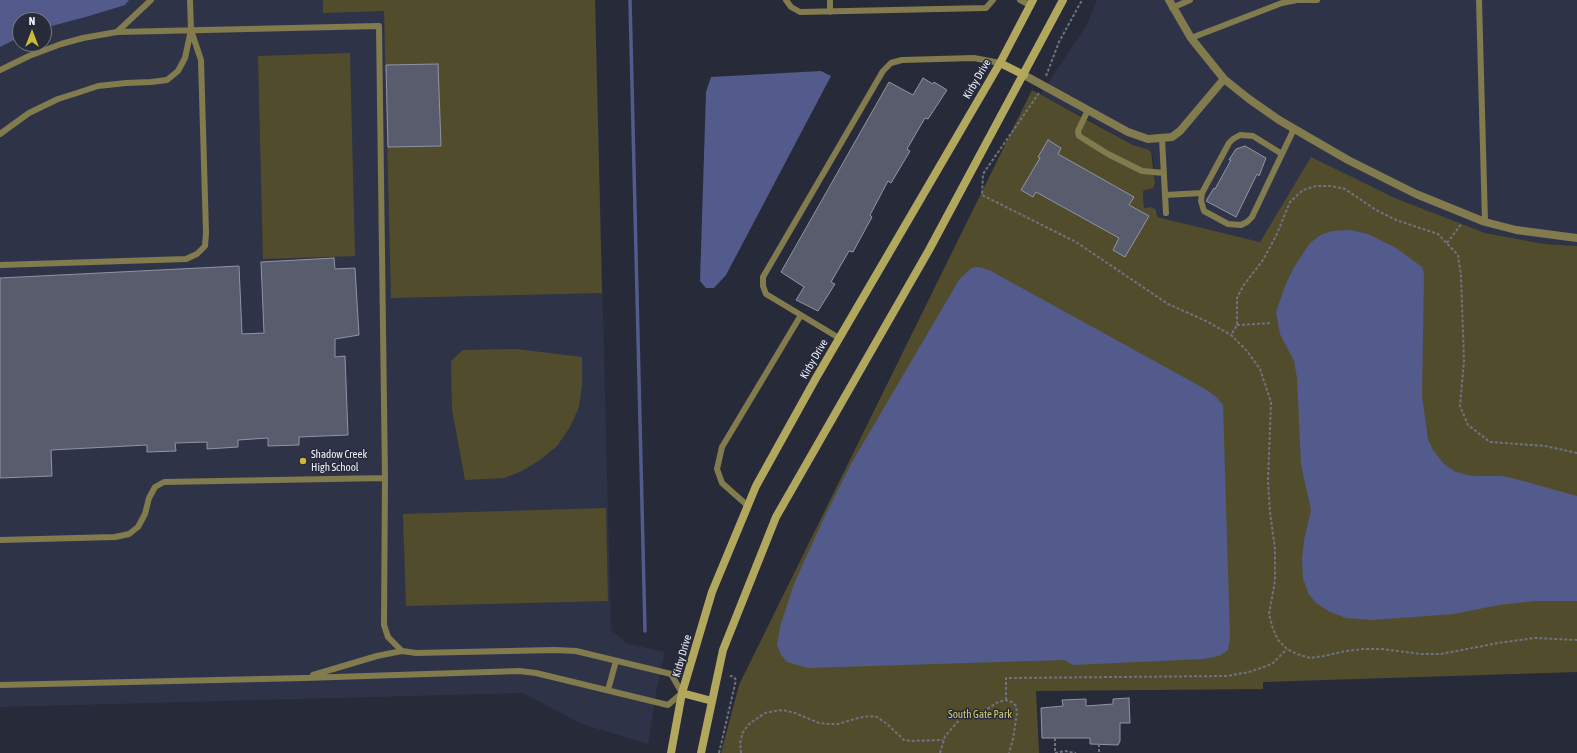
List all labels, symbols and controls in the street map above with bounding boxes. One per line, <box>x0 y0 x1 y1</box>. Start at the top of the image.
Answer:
north arrow <box>12 12 52 52</box>
text: N <box>29 15 35 27</box>
street label: Kirby Drive <box>960 57 994 101</box>
street label: Kirby Drive <box>797 337 831 381</box>
place label: Shadow Creek High School <box>311 448 367 474</box>
marker: Shadow Creek High School <box>298 456 308 466</box>
street label: Kirby Drive <box>670 633 694 679</box>
park label: South Gate Park <box>948 708 1012 722</box>

